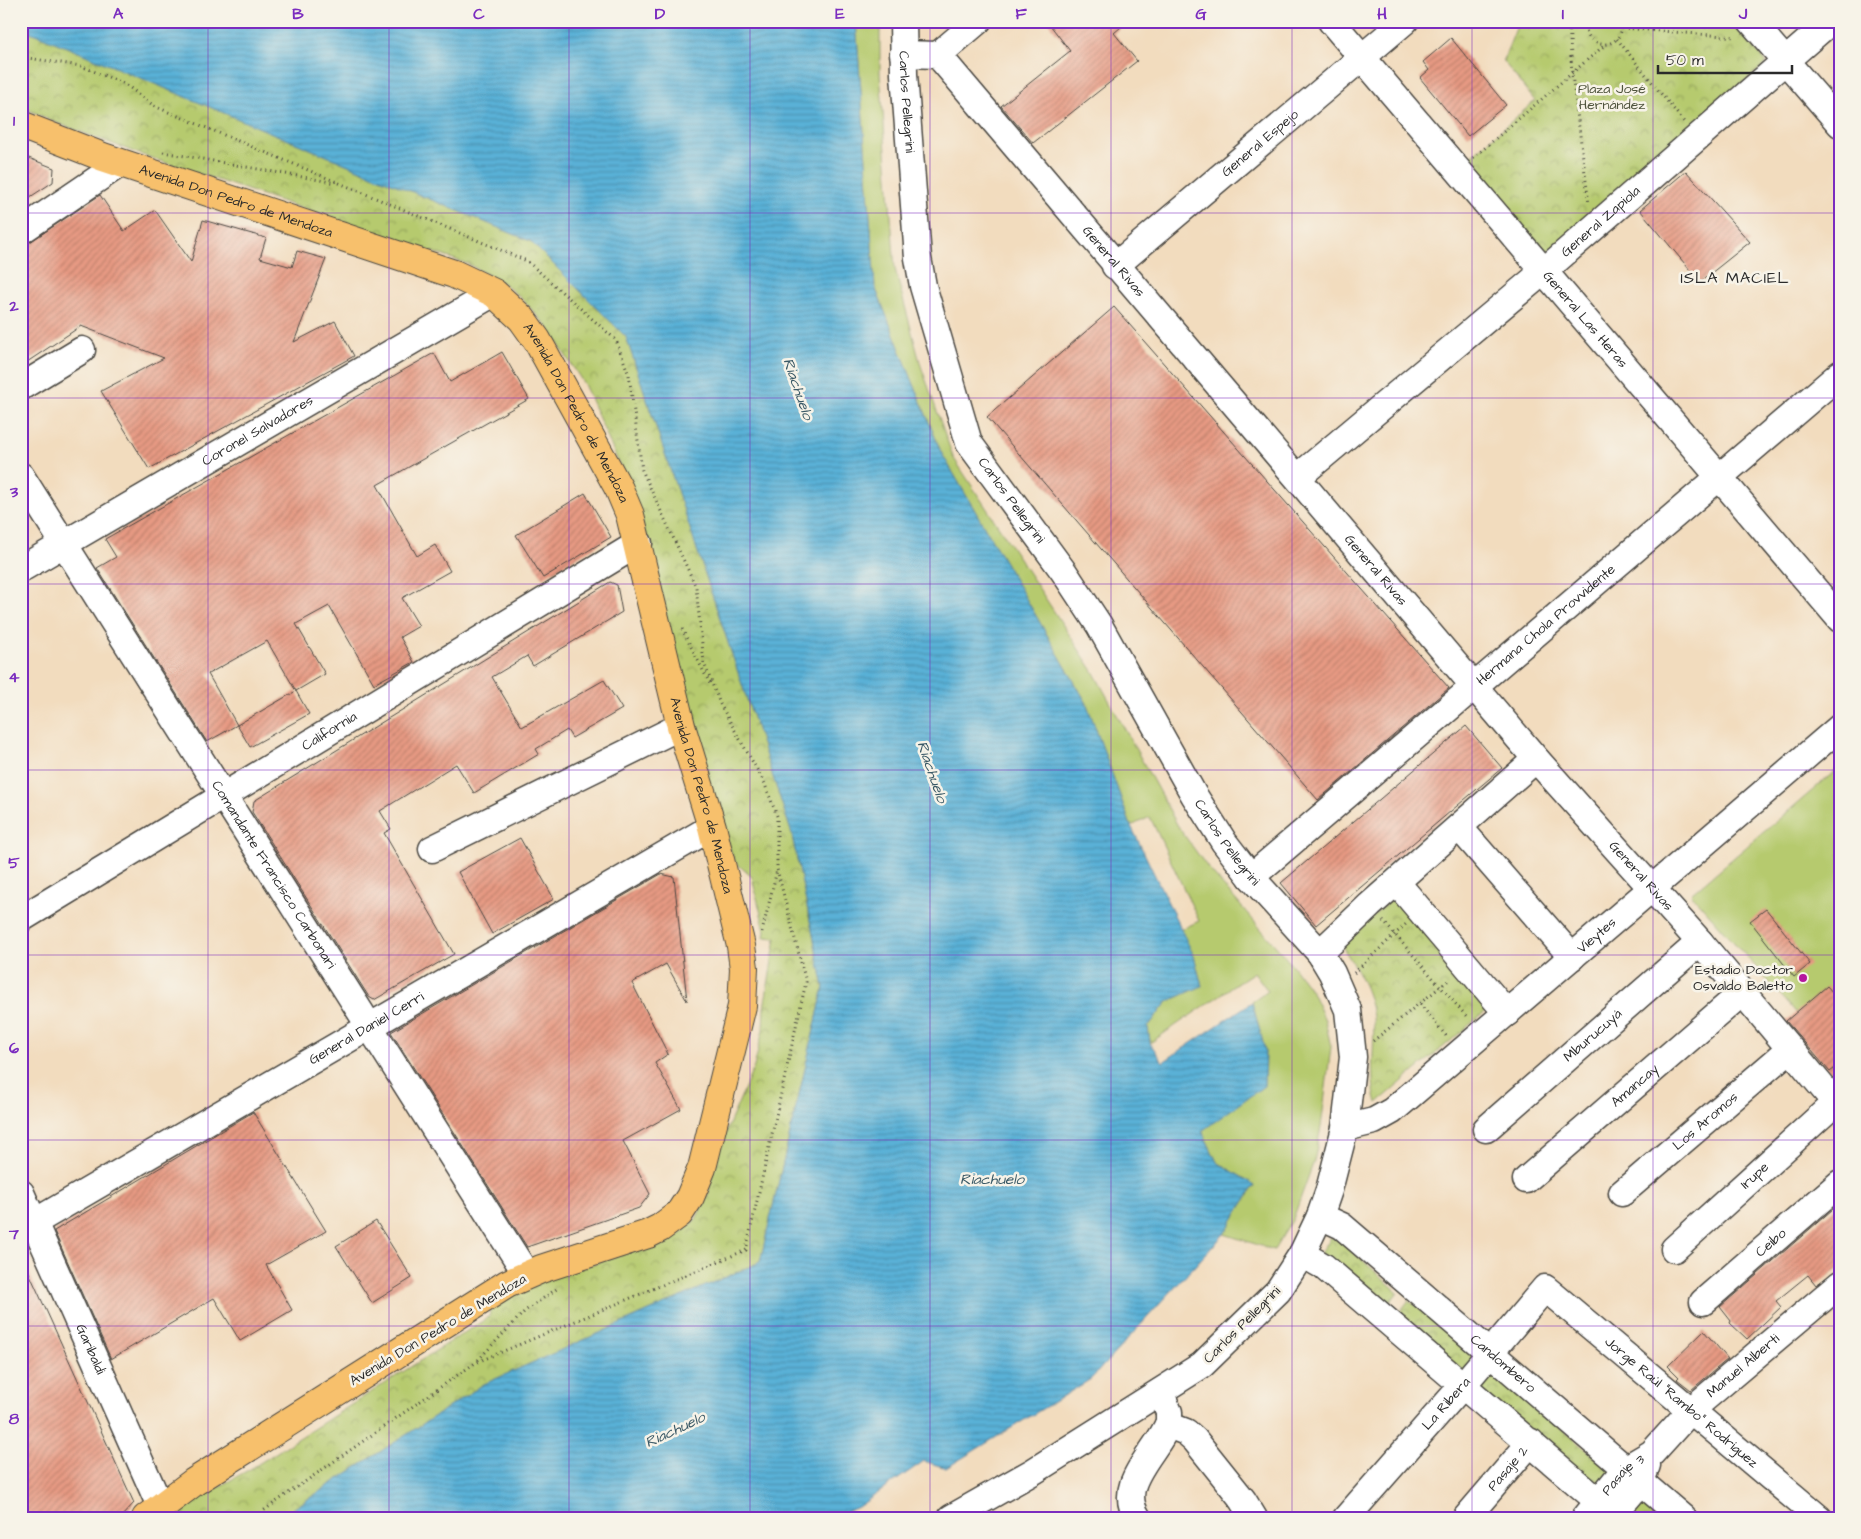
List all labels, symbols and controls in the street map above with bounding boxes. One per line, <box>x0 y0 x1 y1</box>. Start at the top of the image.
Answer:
text: A <box>113 3 124 25</box>
text: B <box>292 3 304 25</box>
text: C <box>473 3 485 25</box>
text: D <box>655 3 666 25</box>
text: E <box>835 3 845 25</box>
text: F <box>1015 3 1027 25</box>
text: G <box>1195 3 1207 25</box>
text: H <box>1377 3 1387 25</box>
text: I <box>1562 3 1564 25</box>
text: J <box>1738 3 1748 25</box>
scale bar <box>1658 42 1792 74</box>
text: 50 m <box>1666 50 1704 71</box>
street label: Carlos Pellegrini <box>894 51 920 154</box>
park label: Plaza José Hernández <box>1578 79 1646 115</box>
street label: General Espejo <box>1217 105 1303 182</box>
text: 1 <box>13 110 16 132</box>
street label: Avenida Don Pedro de Mendoza <box>136 160 335 243</box>
street label: General Zapiola <box>1556 181 1645 262</box>
street label: General Rivas <box>1077 222 1150 302</box>
street label: General Las Heras <box>1538 267 1632 372</box>
district label: ISLA MACIEL <box>1680 267 1790 289</box>
text: 2 <box>8 295 19 317</box>
street label: Avenida Don Pedro de Mendoza <box>518 319 634 506</box>
water label: Riachuelo <box>778 355 819 424</box>
street label: Coronel Salvadores <box>198 391 317 471</box>
street label: Carlos Pellegrini <box>973 453 1050 548</box>
text: 3 <box>9 481 19 503</box>
street label: General Rivas <box>1340 530 1412 610</box>
street label: Hermana Chola Provvidente <box>1472 560 1620 690</box>
text: 4 <box>9 666 20 688</box>
street label: Avenida Don Pedro de Mendoza <box>664 695 738 896</box>
street label: California <box>298 707 361 756</box>
water label: Riachuelo <box>912 738 953 807</box>
street label: Comandante Francisco Carbonari <box>206 777 341 973</box>
street label: Carlos Pellegrini <box>1189 795 1265 890</box>
street label: General Rivas <box>1604 837 1678 916</box>
text: 5 <box>8 852 20 874</box>
street label: Vieytes <box>1573 913 1621 958</box>
place label: Estadio Doctor Osvaldo Baletto <box>1693 960 1793 996</box>
marker: Estadio Doctor Osvaldo Baletto <box>1797 972 1809 984</box>
street label: General Daniel Cerri <box>305 987 428 1070</box>
street label: Mburucuyá <box>1559 1004 1627 1067</box>
text: 6 <box>9 1037 19 1059</box>
street label: Amancay <box>1606 1059 1663 1112</box>
street label: Los Aromos <box>1668 1088 1743 1155</box>
street label: Irupe <box>1736 1157 1774 1194</box>
water label: Riachuelo <box>960 1169 1026 1190</box>
text: 7 <box>8 1223 19 1245</box>
street label: Ceibo <box>1751 1224 1791 1262</box>
street label: Avenida Don Pedro de Mendoza <box>346 1269 530 1391</box>
street label: Carlos Pellegrini <box>1199 1282 1285 1368</box>
street label: Garibaldi <box>70 1321 110 1378</box>
street label: Manuel Alberti <box>1702 1329 1784 1403</box>
street label: Candombero <box>1466 1330 1540 1398</box>
street label: Jorge Raúl "Rambo" Rodríguez <box>1600 1332 1762 1473</box>
street label: La Ribera <box>1417 1373 1475 1435</box>
water label: Riachuelo <box>642 1406 710 1453</box>
text: 8 <box>9 1408 20 1430</box>
street label: Pasaje 2 <box>1483 1442 1533 1496</box>
street label: Pasaje 3 <box>1597 1450 1648 1500</box>

